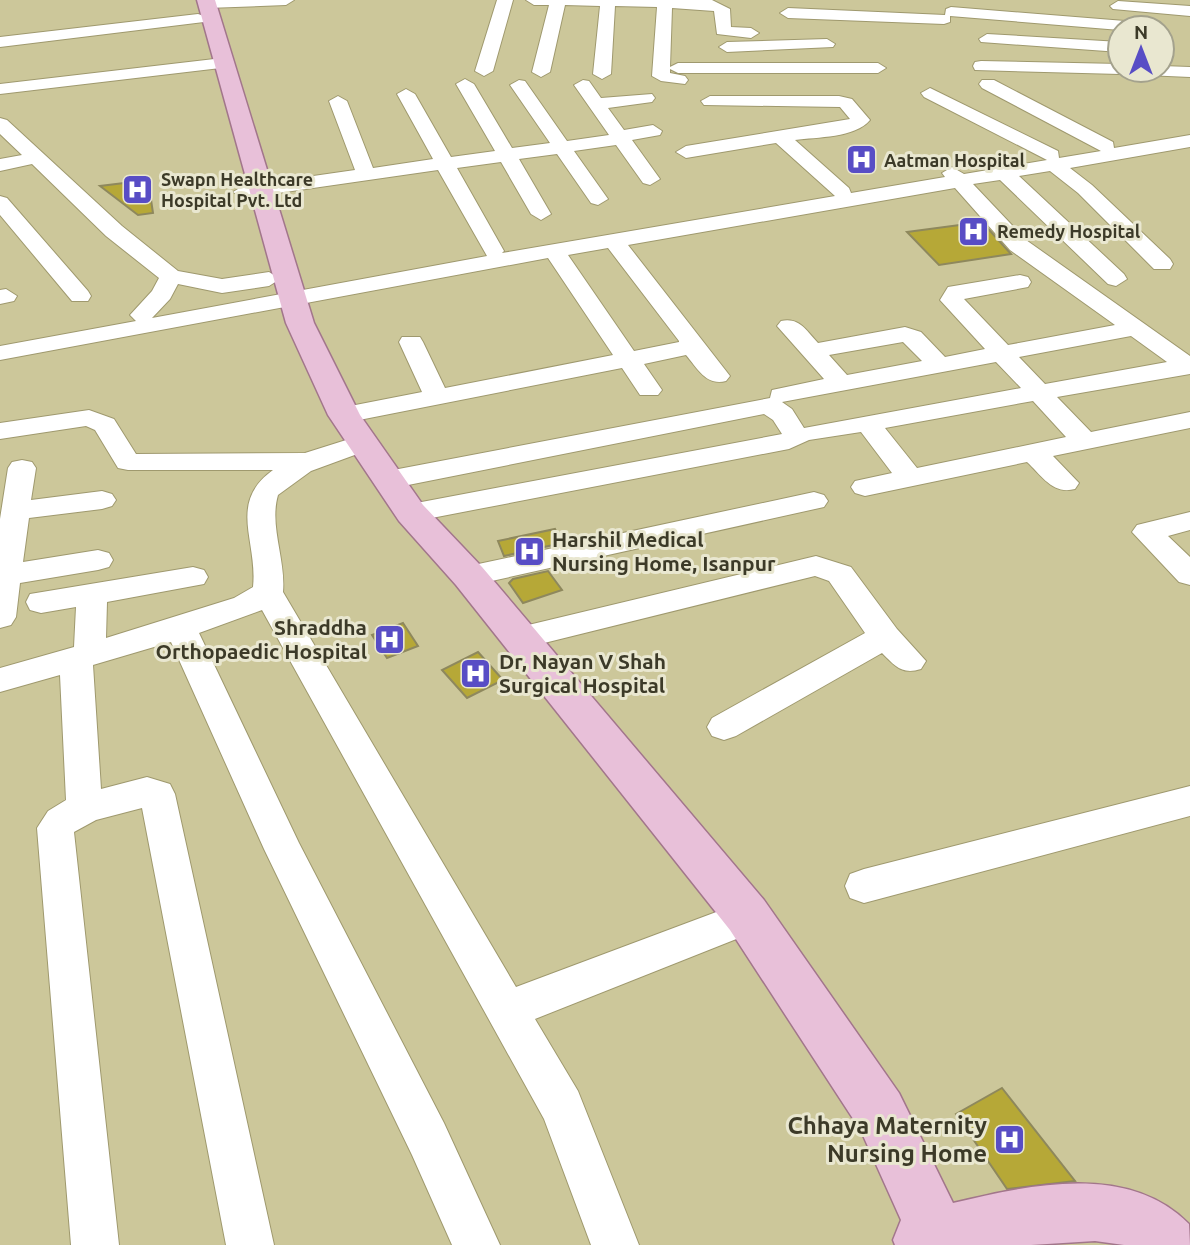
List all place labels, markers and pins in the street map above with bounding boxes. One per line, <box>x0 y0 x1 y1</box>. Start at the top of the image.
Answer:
hospital icon: Aatman Hospital <box>844 143 878 177</box>
place label: Aatman Hospital <box>884 150 1026 170</box>
place label: Swapn Healthcare Hospital Pvt. Ltd <box>161 169 313 210</box>
hospital icon: Swapn Healthcare Hospital Pvt. Ltd <box>121 172 155 206</box>
hospital icon: Remedy Hospital <box>957 214 991 248</box>
place label: Remedy Hospital <box>997 221 1141 241</box>
place label: Harshil Medical Nursing Home, Isanpur <box>552 527 776 575</box>
hospital icon: Harshil Medical Nursing Home, Isanpur <box>512 534 546 568</box>
place label: Shraddha Orthopaedic Hospital <box>155 615 367 663</box>
hospital icon: Shraddha Orthopaedic Hospital <box>373 622 407 656</box>
place label: Dr, Nayan V Shah Surgical Hospital <box>499 649 666 697</box>
hospital icon: Dr, Nayan V Shah Surgical Hospital <box>459 656 493 690</box>
place label: Chhaya Maternity Nursing Home <box>787 1112 987 1167</box>
hospital icon: Chhaya Maternity Nursing Home <box>993 1122 1027 1156</box>

